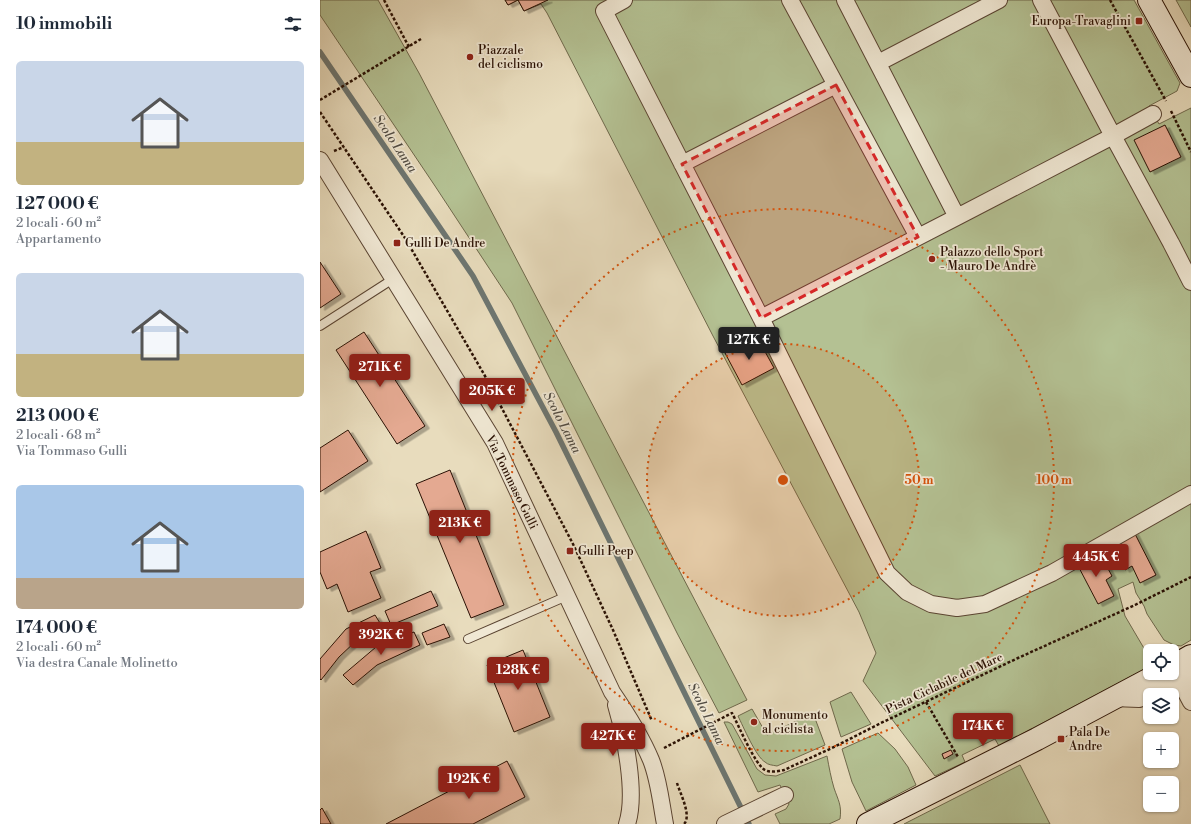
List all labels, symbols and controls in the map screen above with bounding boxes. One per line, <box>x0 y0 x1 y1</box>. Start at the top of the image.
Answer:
text: 10 immobili <box>16 13 112 35</box>
icon: filters <box>282 13 304 35</box>
place label: Europa-Travaglini <box>1031 14 1131 29</box>
marker: Europa-Travaglini <box>1134 16 1144 26</box>
place label: Piazzale del ciclismo <box>478 43 543 72</box>
marker: Piazzale del ciclismo <box>465 52 475 62</box>
icon: home <box>124 87 196 159</box>
water label: Scolo Lama <box>370 111 421 176</box>
text: 127 000 € <box>16 193 99 215</box>
text: 2 locali · 60 m² <box>16 215 101 231</box>
text: Appartamento <box>16 231 101 247</box>
place label: Gulli De Andre <box>405 236 485 251</box>
marker: Gulli De Andre <box>392 238 402 248</box>
place label: Palazzo dello Sport - Mauro De Andrè <box>940 245 1044 274</box>
marker: Palazzo dello Sport - Mauro De Andrè <box>927 254 937 264</box>
icon: home <box>124 299 196 371</box>
pin: 127K € <box>716 327 782 361</box>
text: 127K € <box>727 332 771 348</box>
pin: 271K € <box>347 354 413 388</box>
text: 271K € <box>358 359 402 375</box>
pin: 205K € <box>459 378 525 412</box>
text: 205K € <box>469 383 515 399</box>
water label: Scolo Lama <box>540 389 585 457</box>
text: 213 000 € <box>16 405 99 427</box>
text: 2 locali · 68 m² <box>16 427 101 443</box>
street label: Via Tommaso Gulli <box>482 432 541 532</box>
text: Via Tommaso Gulli <box>16 443 127 459</box>
centre of rings <box>776 473 790 487</box>
text: 50 m <box>904 473 934 488</box>
text: 100 m <box>1036 473 1072 488</box>
pin: 213K € <box>427 510 493 544</box>
icon: home <box>124 511 196 583</box>
text: 213K € <box>438 515 482 531</box>
place label: Gulli Peep <box>578 544 634 559</box>
pin: 445K € <box>1063 544 1129 578</box>
marker: Gulli Peep <box>565 546 575 556</box>
text: 445K € <box>1073 549 1119 565</box>
text: 174 000 € <box>16 617 97 639</box>
pin: 392K € <box>348 622 414 656</box>
text: 392K € <box>358 627 404 643</box>
text: 2 locali · 60 m² <box>16 639 101 655</box>
map controls <box>1143 644 1179 812</box>
button: locate <box>1143 644 1179 680</box>
street label: Pista Ciclabile del Mare <box>883 650 1005 717</box>
text: Via destra Canale Molinetto <box>16 655 178 671</box>
pin: 128K € <box>485 657 551 691</box>
text: 128K € <box>496 662 540 678</box>
water label: Scolo Lama <box>684 680 728 748</box>
button: layers <box>1143 688 1179 724</box>
place label: Monumento al ciclista <box>762 708 828 737</box>
pin: 174K € <box>950 713 1016 747</box>
marker: Monumento al ciclista <box>749 717 759 727</box>
text: 174K € <box>962 718 1004 734</box>
pin: 427K € <box>580 723 646 757</box>
place label: Pala De Andre <box>1068 725 1110 754</box>
text: 427K € <box>590 728 636 744</box>
button: + <box>1143 732 1179 768</box>
marker: Pala De Andre <box>1056 734 1066 744</box>
pin: 192K € <box>436 766 502 800</box>
text: 192K € <box>447 771 491 787</box>
button: − <box>1143 776 1179 812</box>

